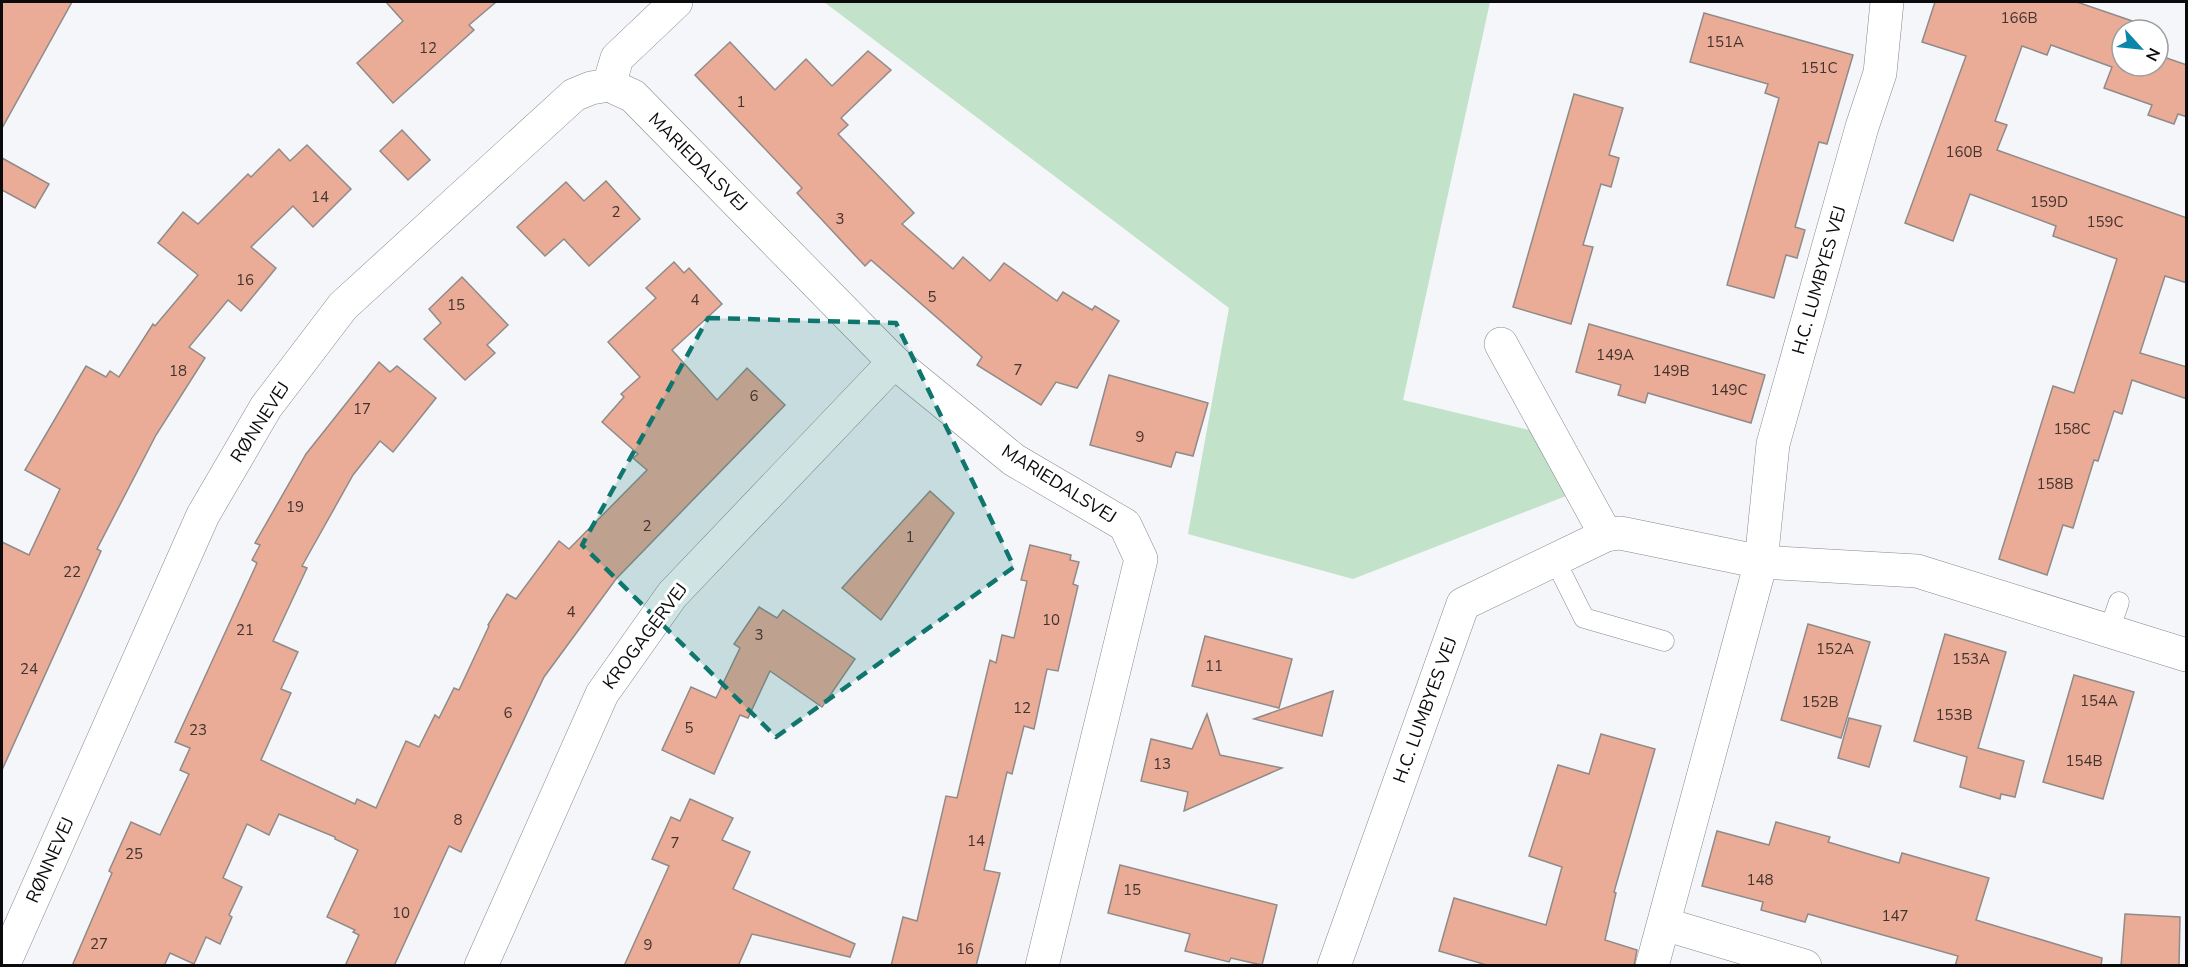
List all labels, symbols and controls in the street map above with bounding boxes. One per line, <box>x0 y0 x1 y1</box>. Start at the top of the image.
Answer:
house number: 166B <box>2000 8 2038 28</box>
north arrow <box>2110 18 2170 78</box>
house number: 151A <box>1706 32 1744 52</box>
house number: 12 <box>419 38 437 58</box>
text: N <box>2140 44 2165 65</box>
house number: 151C <box>1800 58 1838 78</box>
house number: 1 <box>736 92 746 112</box>
street label: MARIEDALSVEJ <box>643 107 753 217</box>
house number: 160B <box>1945 142 1983 162</box>
house number: 14 <box>311 187 329 207</box>
house number: 159D <box>2030 192 2068 212</box>
house number: 2 <box>611 202 621 222</box>
street label: H.C. LUMBYES VEJ <box>1786 203 1852 357</box>
house number: 3 <box>835 209 845 229</box>
house number: 159C <box>2086 212 2124 232</box>
house number: 16 <box>236 270 254 290</box>
house number: 5 <box>927 287 937 307</box>
house number: 4 <box>690 290 700 310</box>
house number: 15 <box>447 295 465 315</box>
house number: 149A <box>1596 345 1634 365</box>
house number: 7 <box>1013 360 1023 380</box>
house number: 18 <box>169 361 187 381</box>
house number: 149B <box>1652 361 1690 381</box>
street label: RØNNEVEJ <box>225 377 295 467</box>
house number: 149C <box>1710 380 1748 400</box>
house number: 6 <box>749 386 759 406</box>
house number: 17 <box>353 399 371 419</box>
house number: 158C <box>2053 419 2091 439</box>
house number: 9 <box>1135 427 1145 447</box>
street label: MARIEDALSVEJ <box>997 439 1121 529</box>
house number: 158B <box>2036 474 2074 494</box>
house number: 19 <box>286 497 304 517</box>
house number: 2 <box>642 516 652 536</box>
house number: 1 <box>905 527 915 547</box>
house number: 22 <box>63 562 81 582</box>
street label: KROGAGERVEJ <box>597 578 693 694</box>
house number: 4 <box>566 602 576 622</box>
house number: 10 <box>1042 610 1060 630</box>
house number: 21 <box>236 620 254 640</box>
house number: 3 <box>754 625 764 645</box>
street label: H.C. LUMBYES VEJ <box>1387 634 1463 786</box>
house number: 152A <box>1816 639 1854 659</box>
house number: 153A <box>1952 649 1990 669</box>
house number: 11 <box>1205 656 1223 676</box>
house number: 24 <box>20 659 38 679</box>
house number: 154A <box>2080 691 2118 711</box>
house number: 152B <box>1801 692 1839 712</box>
house number: 12 <box>1013 698 1031 718</box>
house number: 6 <box>503 703 513 723</box>
house number: 153B <box>1935 705 1973 725</box>
house number: 5 <box>684 718 694 738</box>
house number: 23 <box>189 720 207 740</box>
house number: 154B <box>2065 751 2103 771</box>
house number: 13 <box>1153 754 1171 774</box>
house number: 8 <box>453 810 463 830</box>
street label: RØNNEVEJ <box>20 813 80 907</box>
house number: 14 <box>967 831 985 851</box>
house number: 7 <box>670 833 680 853</box>
house number: 25 <box>125 844 143 864</box>
house number: 148 <box>1746 870 1774 890</box>
house number: 15 <box>1123 880 1141 900</box>
house number: 10 <box>392 903 410 923</box>
house number: 147 <box>1881 906 1909 926</box>
house number: 27 <box>90 934 108 954</box>
house number: 9 <box>643 935 653 955</box>
house number: 16 <box>956 939 974 959</box>

